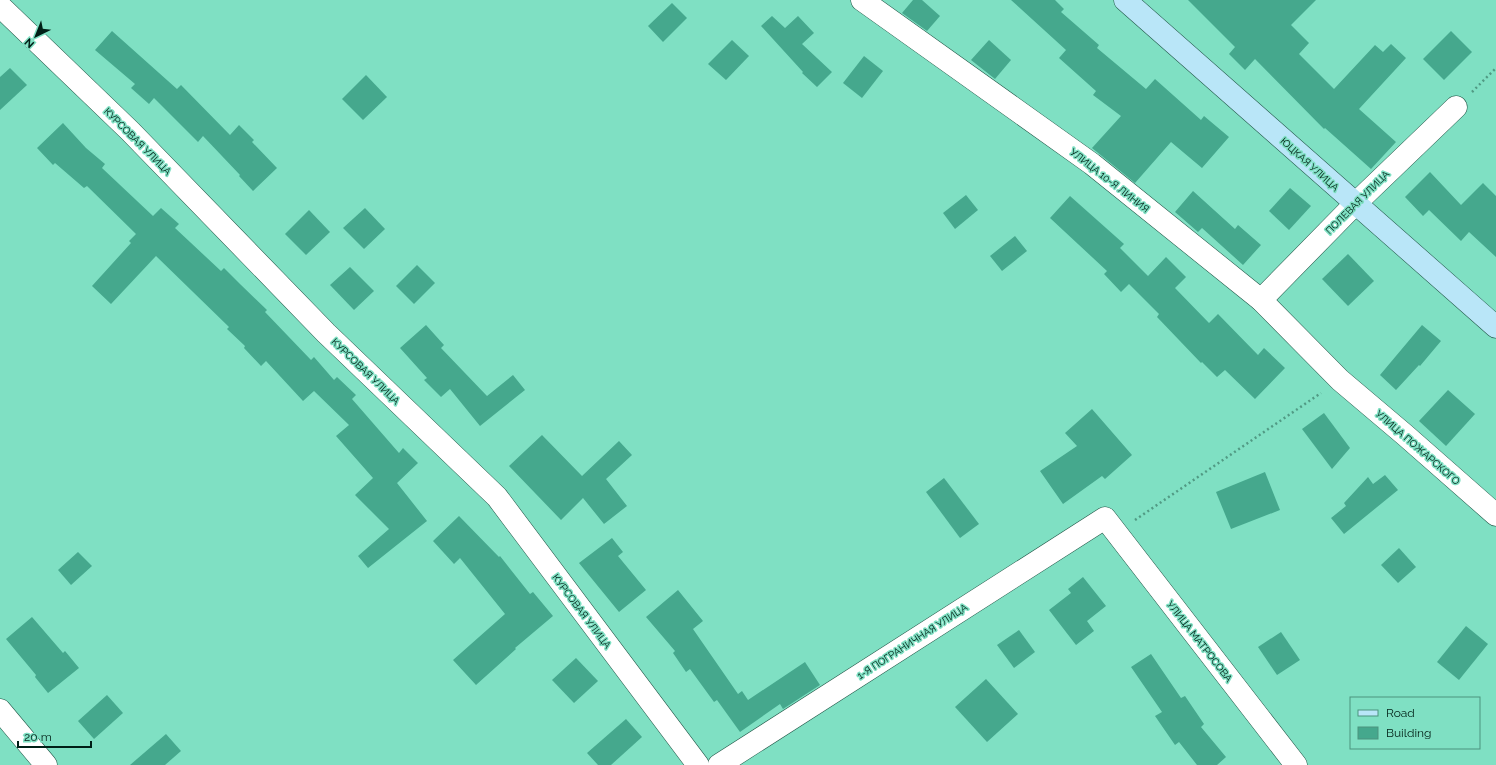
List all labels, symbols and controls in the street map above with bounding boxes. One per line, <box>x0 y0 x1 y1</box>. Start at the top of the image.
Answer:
north arrow <box>16 16 56 56</box>
text: N <box>22 35 37 51</box>
street label: КУРСОВАЯ УЛИЦА <box>102 106 174 177</box>
street label: ЮЦКАЯ УЛИЦА <box>1278 135 1341 193</box>
street label: УЛИЦА 10-Я ЛИНИЯ <box>1068 146 1151 215</box>
street label: ПОЛЕВАЯ УЛИЦА <box>1323 168 1392 236</box>
street label: КУРСОВАЯ УЛИЦА <box>329 336 402 407</box>
street label: УЛИЦА ПОЖАРСКОГО <box>1373 408 1462 487</box>
street label: КУРСОВАЯ УЛИЦА <box>550 572 613 651</box>
street label: УЛИЦА МАТРОСОВА <box>1165 599 1235 684</box>
street label: 1-Я ПОГРАНИЧНАЯ УЛИЦА <box>855 601 970 681</box>
legend <box>1350 697 1480 749</box>
text: Road <box>1386 706 1415 720</box>
scale bar <box>18 723 91 749</box>
text: Building <box>1386 726 1432 740</box>
text: 20 m <box>24 730 52 744</box>

